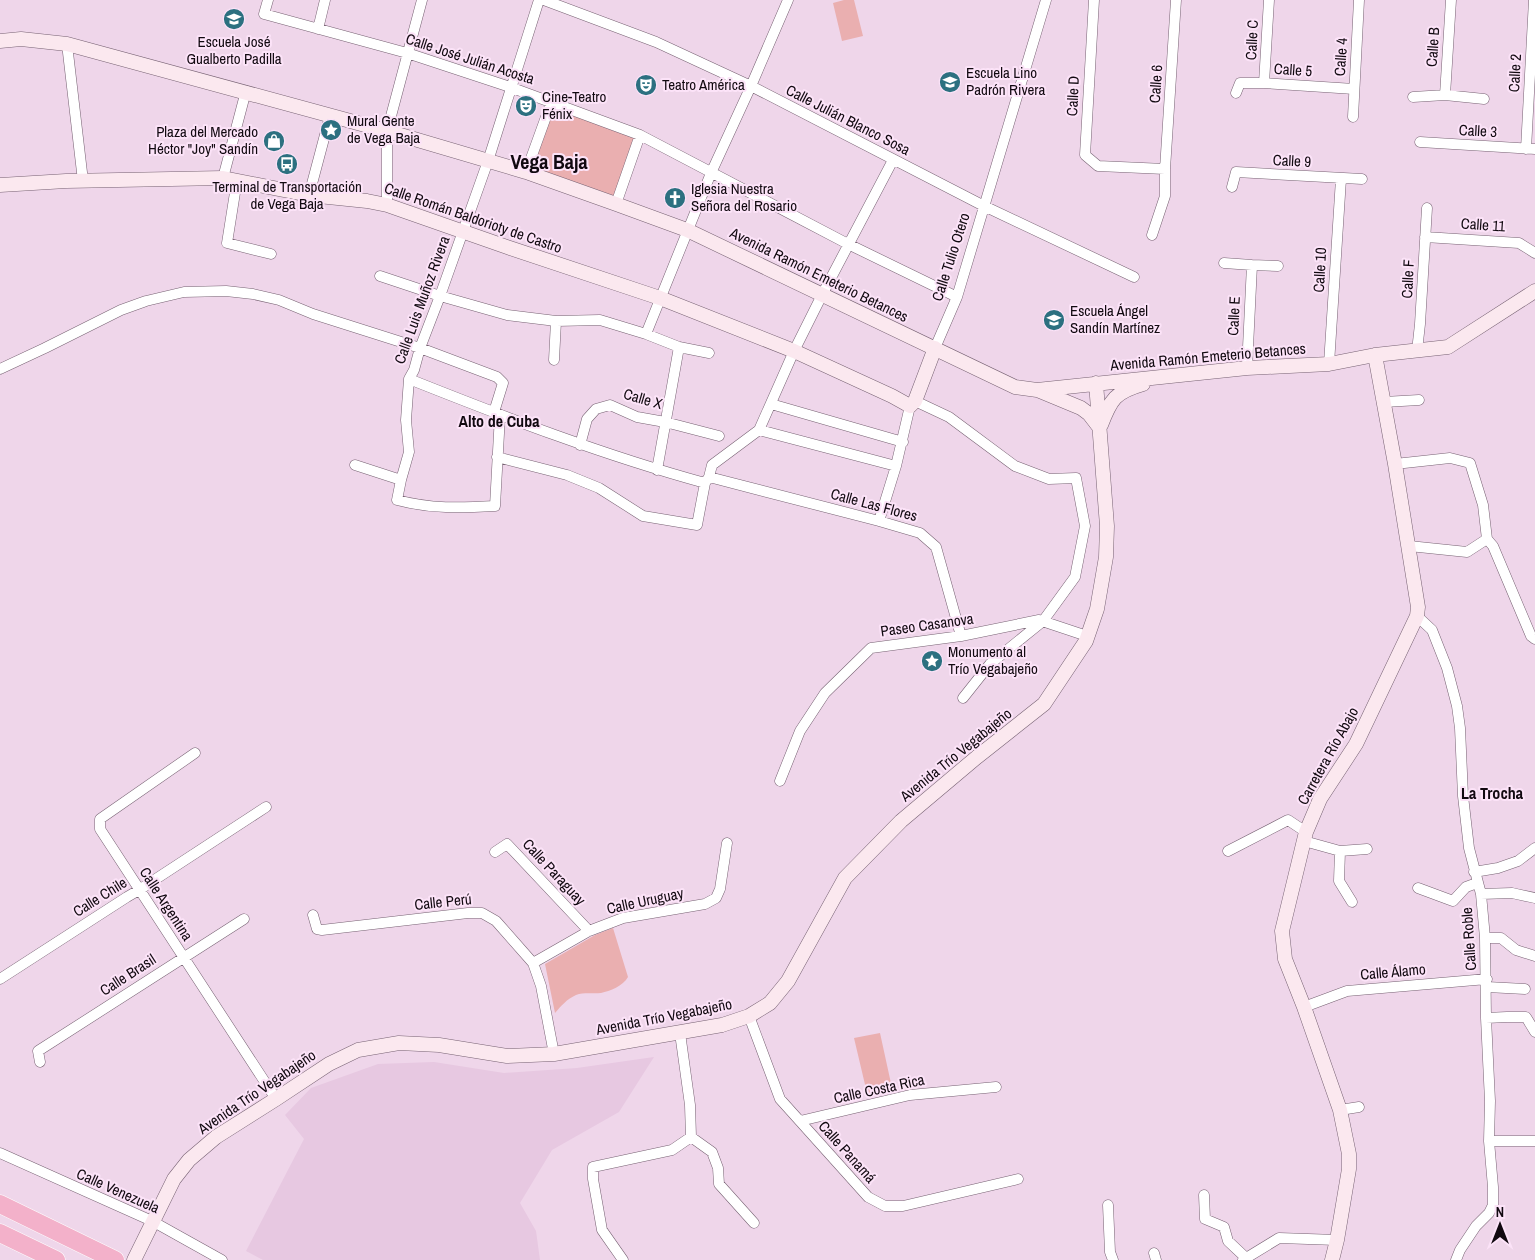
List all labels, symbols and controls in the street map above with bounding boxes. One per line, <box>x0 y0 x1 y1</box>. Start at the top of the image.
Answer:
school or university icon: Escuela José Gualberto Padilla <box>222 7 246 31</box>
street label: Calle C <box>1240 19 1263 61</box>
street label: Calle B <box>1421 26 1444 67</box>
street label: Calle José Julián Acosta <box>403 28 537 89</box>
place label: Escuela José Gualberto Padilla <box>186 31 282 69</box>
street label: Calle 4 <box>1329 37 1352 77</box>
street label: Calle 2 <box>1503 53 1526 93</box>
street label: Calle 5 <box>1273 58 1313 81</box>
place label: Escuela Lino Padrón Rivera <box>966 62 1045 100</box>
street label: Calle 6 <box>1144 64 1167 104</box>
school or university icon: Escuela Lino Padrón Rivera <box>938 70 962 94</box>
theatre icon: Teatro América <box>634 73 658 97</box>
place label: Teatro América <box>662 74 745 95</box>
street label: Calle D <box>1061 75 1084 117</box>
street label: Calle Julián Blanco Sosa <box>783 79 914 160</box>
place label: Cine-Teatro Fénix <box>542 86 606 124</box>
theatre icon: Cine-Teatro Fénix <box>514 94 538 118</box>
place label: Mural Gente de Vega Baja <box>347 110 420 148</box>
place icon: Mural Gente de Vega Baja <box>319 118 343 142</box>
street label: Calle 3 <box>1458 119 1498 142</box>
place label: Plaza del Mercado Héctor "Joy" Sandín <box>148 121 258 159</box>
shop icon: Plaza del Mercado Héctor "Joy" Sandín <box>262 129 286 153</box>
district label: Vega Baja <box>510 148 588 175</box>
street label: Calle 9 <box>1272 149 1312 172</box>
bus stop icon: Terminal de Transportación de Vega Baja <box>275 152 299 176</box>
place label: Terminal de Transportación de Vega Baja <box>212 176 362 214</box>
street label: Calle Román Baldorioty de Castro <box>382 177 565 258</box>
place label: Iglesia Nuestra Señora del Rosario <box>691 178 797 216</box>
church icon: Iglesia Nuestra Señora del Rosario <box>663 186 687 210</box>
street label: Calle Tulio Otero <box>926 210 975 304</box>
street label: Calle 11 <box>1460 212 1506 237</box>
street label: Avenida Ramón Emeterio Betances <box>726 222 912 327</box>
street label: Calle Luis Muñoz Rivera <box>389 233 454 367</box>
street label: Calle 10 <box>1308 247 1331 293</box>
street label: Calle F <box>1396 259 1419 299</box>
street label: Calle E <box>1222 296 1245 336</box>
place label: Escuela Ángel Sandín Martínez <box>1070 300 1160 338</box>
school or university icon: Escuela Ángel Sandín Martínez <box>1042 308 1066 332</box>
street label: Avenida Ramón Emeterio Betances <box>1108 337 1307 376</box>
street label: Calle X <box>621 383 666 414</box>
district label: Alto de Cuba <box>459 410 540 432</box>
street label: Calle Las Flores <box>828 483 920 526</box>
street label: Paseo Casanova <box>879 608 975 641</box>
place label: Monumento al Trío Vegabajeño <box>948 641 1038 679</box>
place icon: Monumento al Trío Vegabajeño <box>920 649 944 673</box>
street label: Avenida Trío Vegabajeño <box>895 703 1016 807</box>
street label: Carretera Río Abajo <box>1292 703 1363 808</box>
district label: La Trocha <box>1461 782 1524 804</box>
street label: Calle Paraguay <box>518 834 591 910</box>
street label: Calle Argentina <box>135 863 198 945</box>
street label: Calle Chile <box>69 872 131 921</box>
street label: Calle Uruguay <box>605 882 686 919</box>
street label: Calle Perú <box>413 888 473 915</box>
street label: Calle Roble <box>1456 906 1481 971</box>
street label: Calle Brasil <box>96 949 160 1001</box>
street label: Calle Álamo <box>1359 958 1427 985</box>
street label: Avenida Trío Vegabajeño <box>593 993 734 1040</box>
street label: Avenida Trío Vegabajeño <box>193 1044 320 1139</box>
street label: Calle Costa Rica <box>832 1069 926 1108</box>
street label: Calle Panamá <box>814 1116 881 1188</box>
street label: Calle Venezuela <box>73 1163 163 1218</box>
north arrow <box>1475 1200 1525 1250</box>
text: N <box>1496 1203 1504 1221</box>

